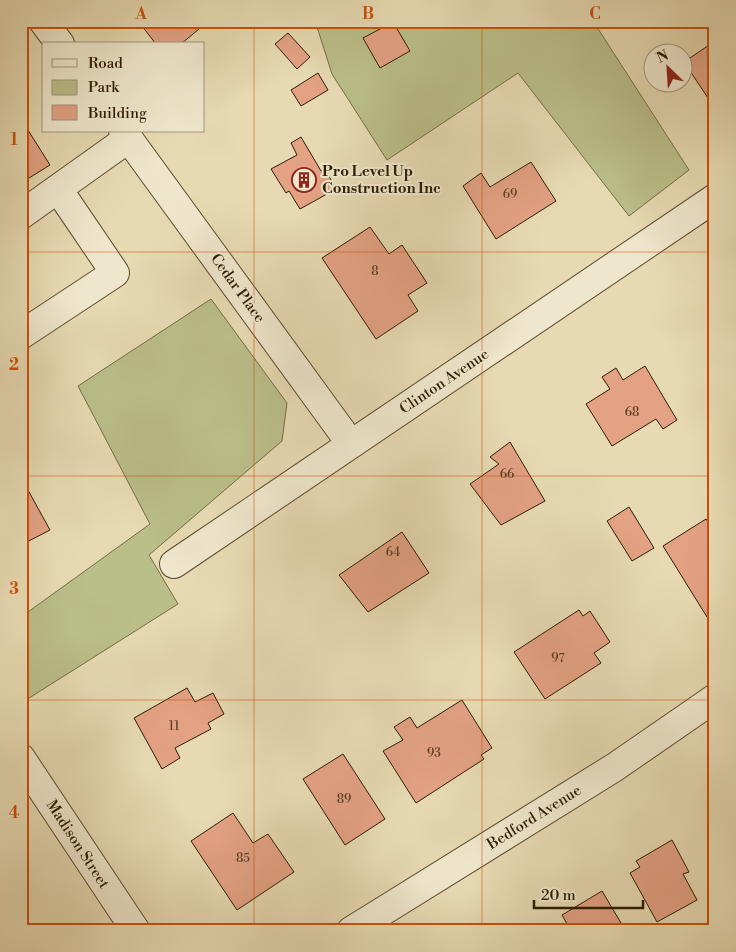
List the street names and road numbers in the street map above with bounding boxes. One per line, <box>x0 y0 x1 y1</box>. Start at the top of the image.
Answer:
street label: Cedar Place <box>206 250 269 327</box>
street label: Clinton Avenue <box>396 345 493 418</box>
street label: Bedford Avenue <box>483 781 585 855</box>
street label: Madison Street <box>42 796 114 893</box>

